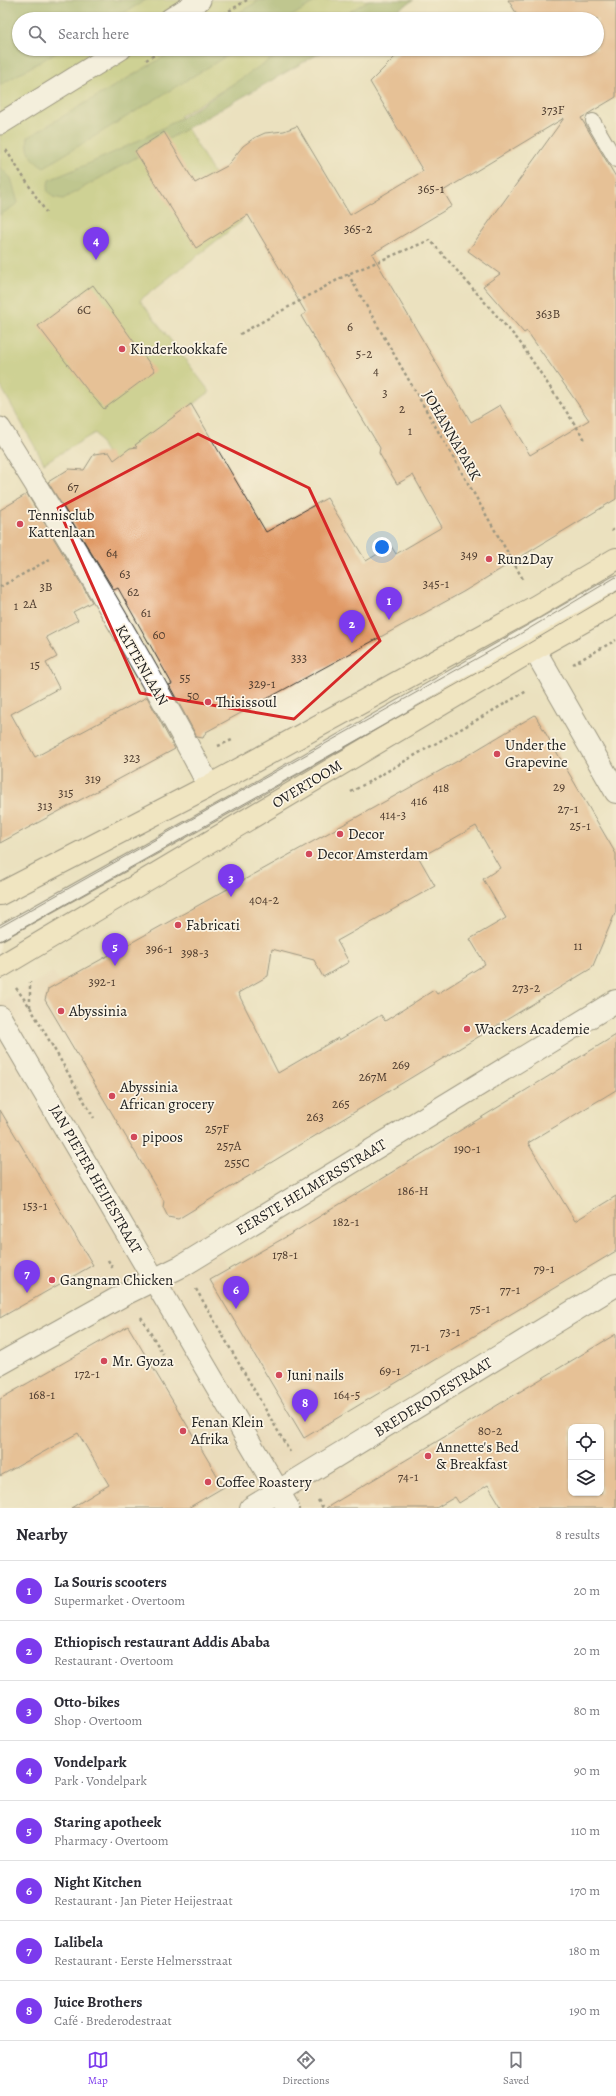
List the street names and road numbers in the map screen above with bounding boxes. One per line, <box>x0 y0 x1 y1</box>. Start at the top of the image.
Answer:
street label: JOHANNAPARK <box>418 386 486 484</box>
street label: KATTENLAAN <box>111 621 173 709</box>
street label: OVERTOOM <box>268 755 346 813</box>
street label: JAN PIETER HEIJESTRAAT <box>45 1101 147 1258</box>
street label: EERSTE HELMERSSTRAAT <box>232 1134 391 1240</box>
street label: BREDERODESTRAAT <box>370 1352 497 1441</box>

